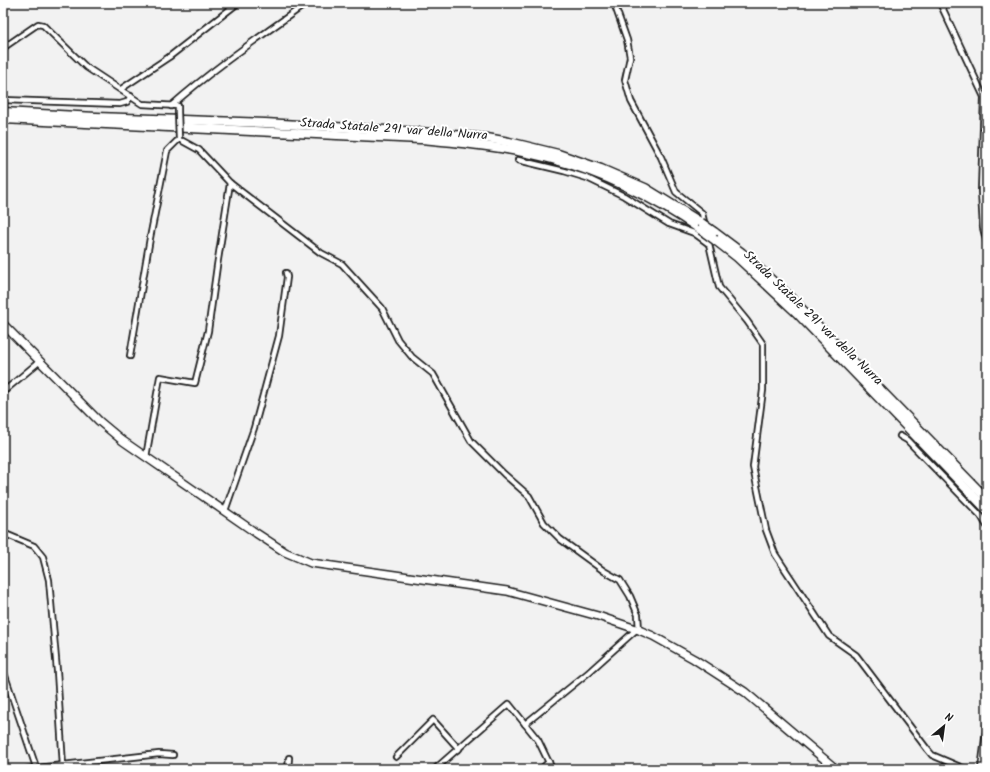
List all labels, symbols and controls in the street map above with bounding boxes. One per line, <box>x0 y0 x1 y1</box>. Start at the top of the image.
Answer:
street label: Strada Statale 291 var della Nurra <box>300 112 488 147</box>
street label: Strada Statale 291 var della Nurra <box>738 245 888 391</box>
north arrow <box>924 706 964 746</box>
text: N <box>941 709 956 728</box>

